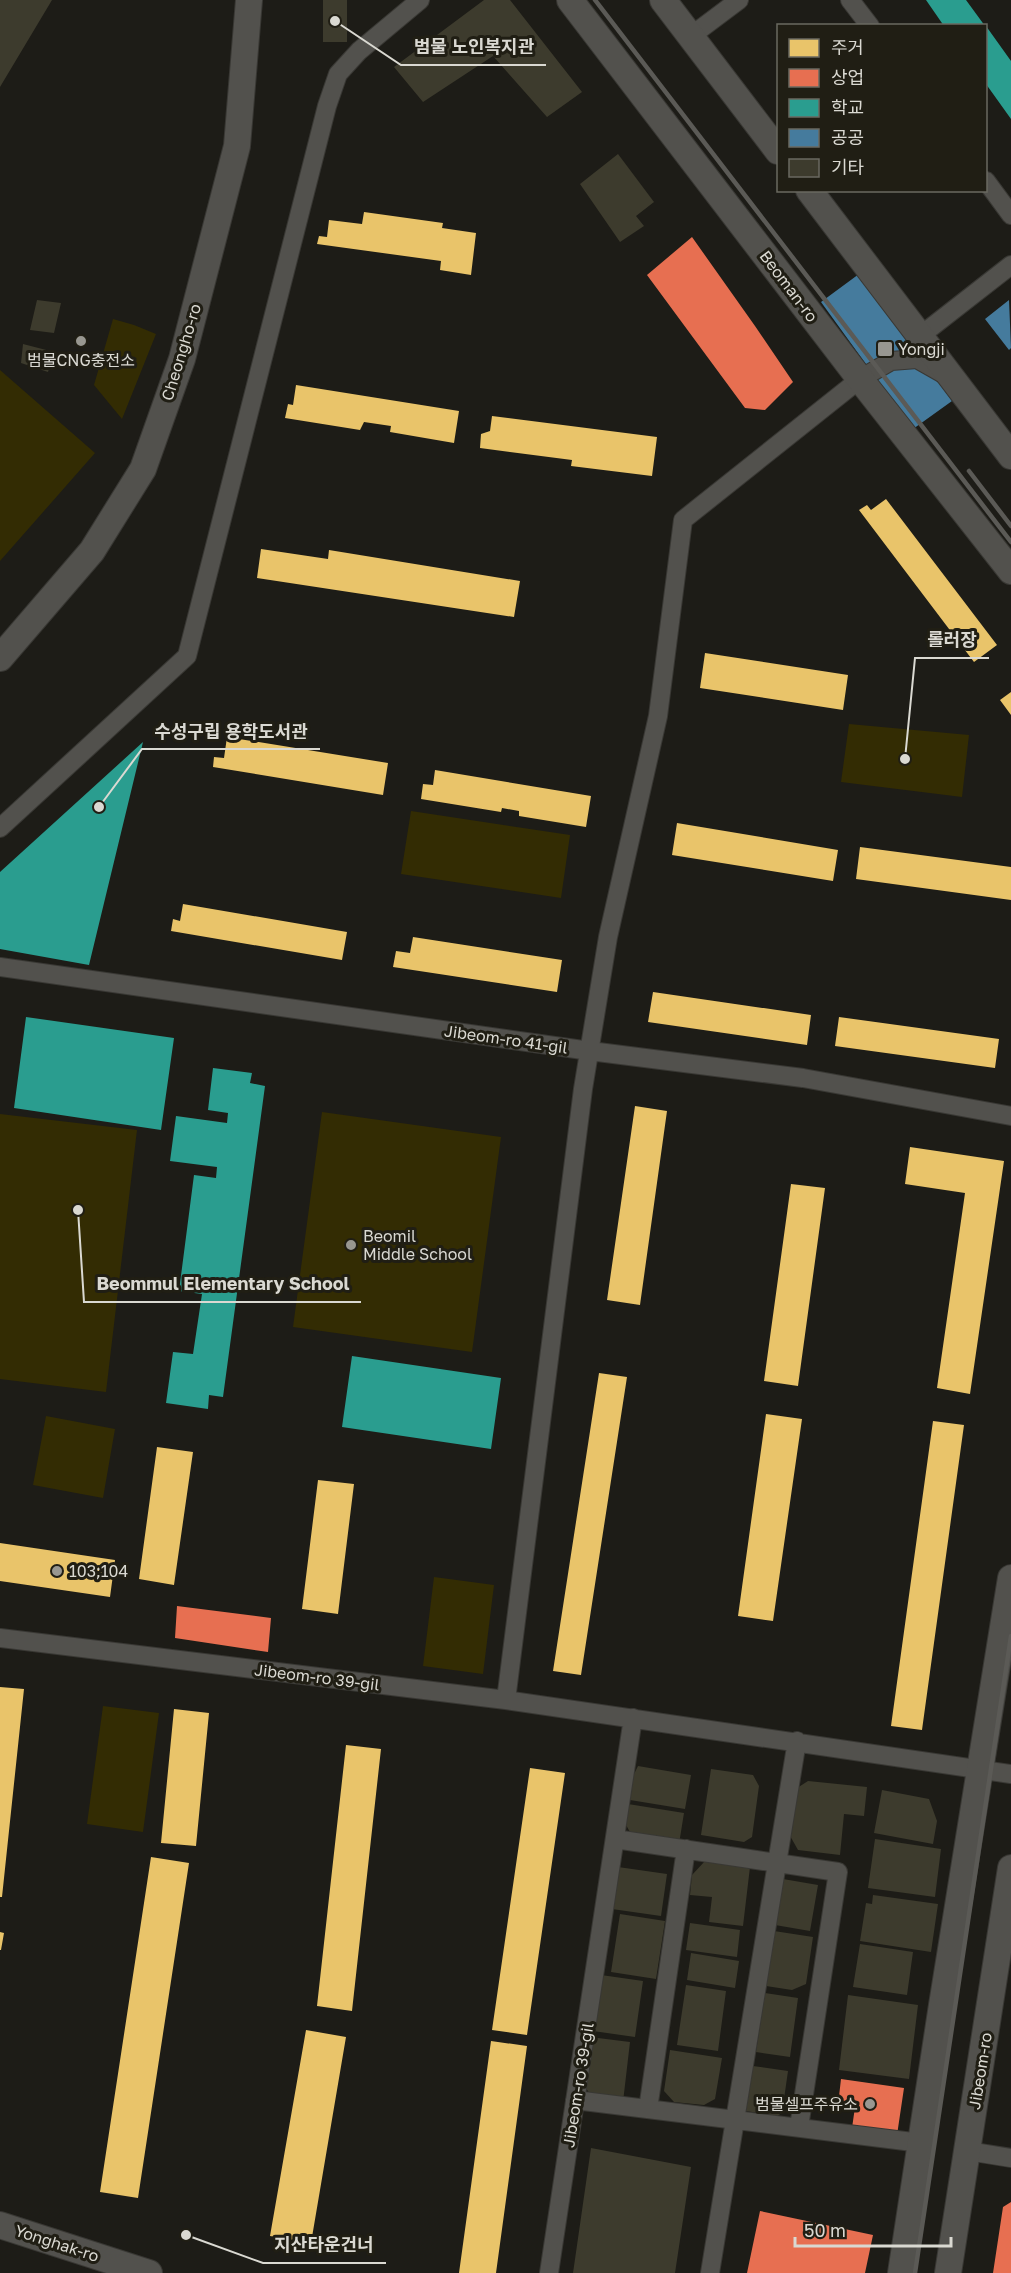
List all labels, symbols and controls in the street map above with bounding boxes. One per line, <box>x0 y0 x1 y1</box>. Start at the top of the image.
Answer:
legend <box>777 24 987 192</box>
callout: 범물 노인복지관 <box>401 29 546 65</box>
text: 범물 노인복지관 <box>414 35 535 57</box>
text: 주거 <box>831 36 864 58</box>
text: 상업 <box>831 66 864 88</box>
text: 학교 <box>831 96 864 118</box>
text: 공공 <box>831 126 864 148</box>
text: 기타 <box>831 156 865 178</box>
street label: Beoman-ro <box>756 246 822 326</box>
street label: Cheongho-ro <box>157 301 205 403</box>
marker: 범물CNG충전소 <box>74 334 88 348</box>
place label: Yongji <box>898 339 945 359</box>
marker: Yongji <box>876 340 894 358</box>
place label: 범물CNG충전소 <box>27 350 135 370</box>
callout: 롤러장 <box>915 622 989 658</box>
text: 롤러장 <box>927 628 977 650</box>
callout: 수성구립 용학도서관 <box>142 713 320 749</box>
text: 수성구립 용학도서관 <box>154 720 308 742</box>
street label: Jibeom-ro 41-gil <box>443 1020 569 1058</box>
place label: Beomil Middle School <box>363 1226 472 1264</box>
marker: Beomil Middle School <box>344 1238 358 1252</box>
callout: Beommul Elementary School <box>84 1266 361 1302</box>
text: Beommul Elementary School <box>96 1272 350 1294</box>
place label: 103;104 <box>69 1561 128 1581</box>
marker: 103;104 <box>50 1564 64 1578</box>
street label: Jibeom-ro 39-gil <box>253 1659 381 1695</box>
street label: Jibeom-ro 39-gil <box>558 2021 598 2149</box>
street label: Jibeom-ro <box>964 2031 996 2111</box>
place label: 범물셀프주유소 <box>755 2094 858 2114</box>
marker: 범물셀프주유소 <box>863 2097 877 2111</box>
scale bar <box>795 2210 951 2248</box>
text: 50 m <box>804 2219 846 2241</box>
street label: Yonghak-ro <box>12 2220 102 2266</box>
callout: 지산타운건너 <box>263 2227 386 2263</box>
text: 지산타운건너 <box>274 2233 374 2255</box>

